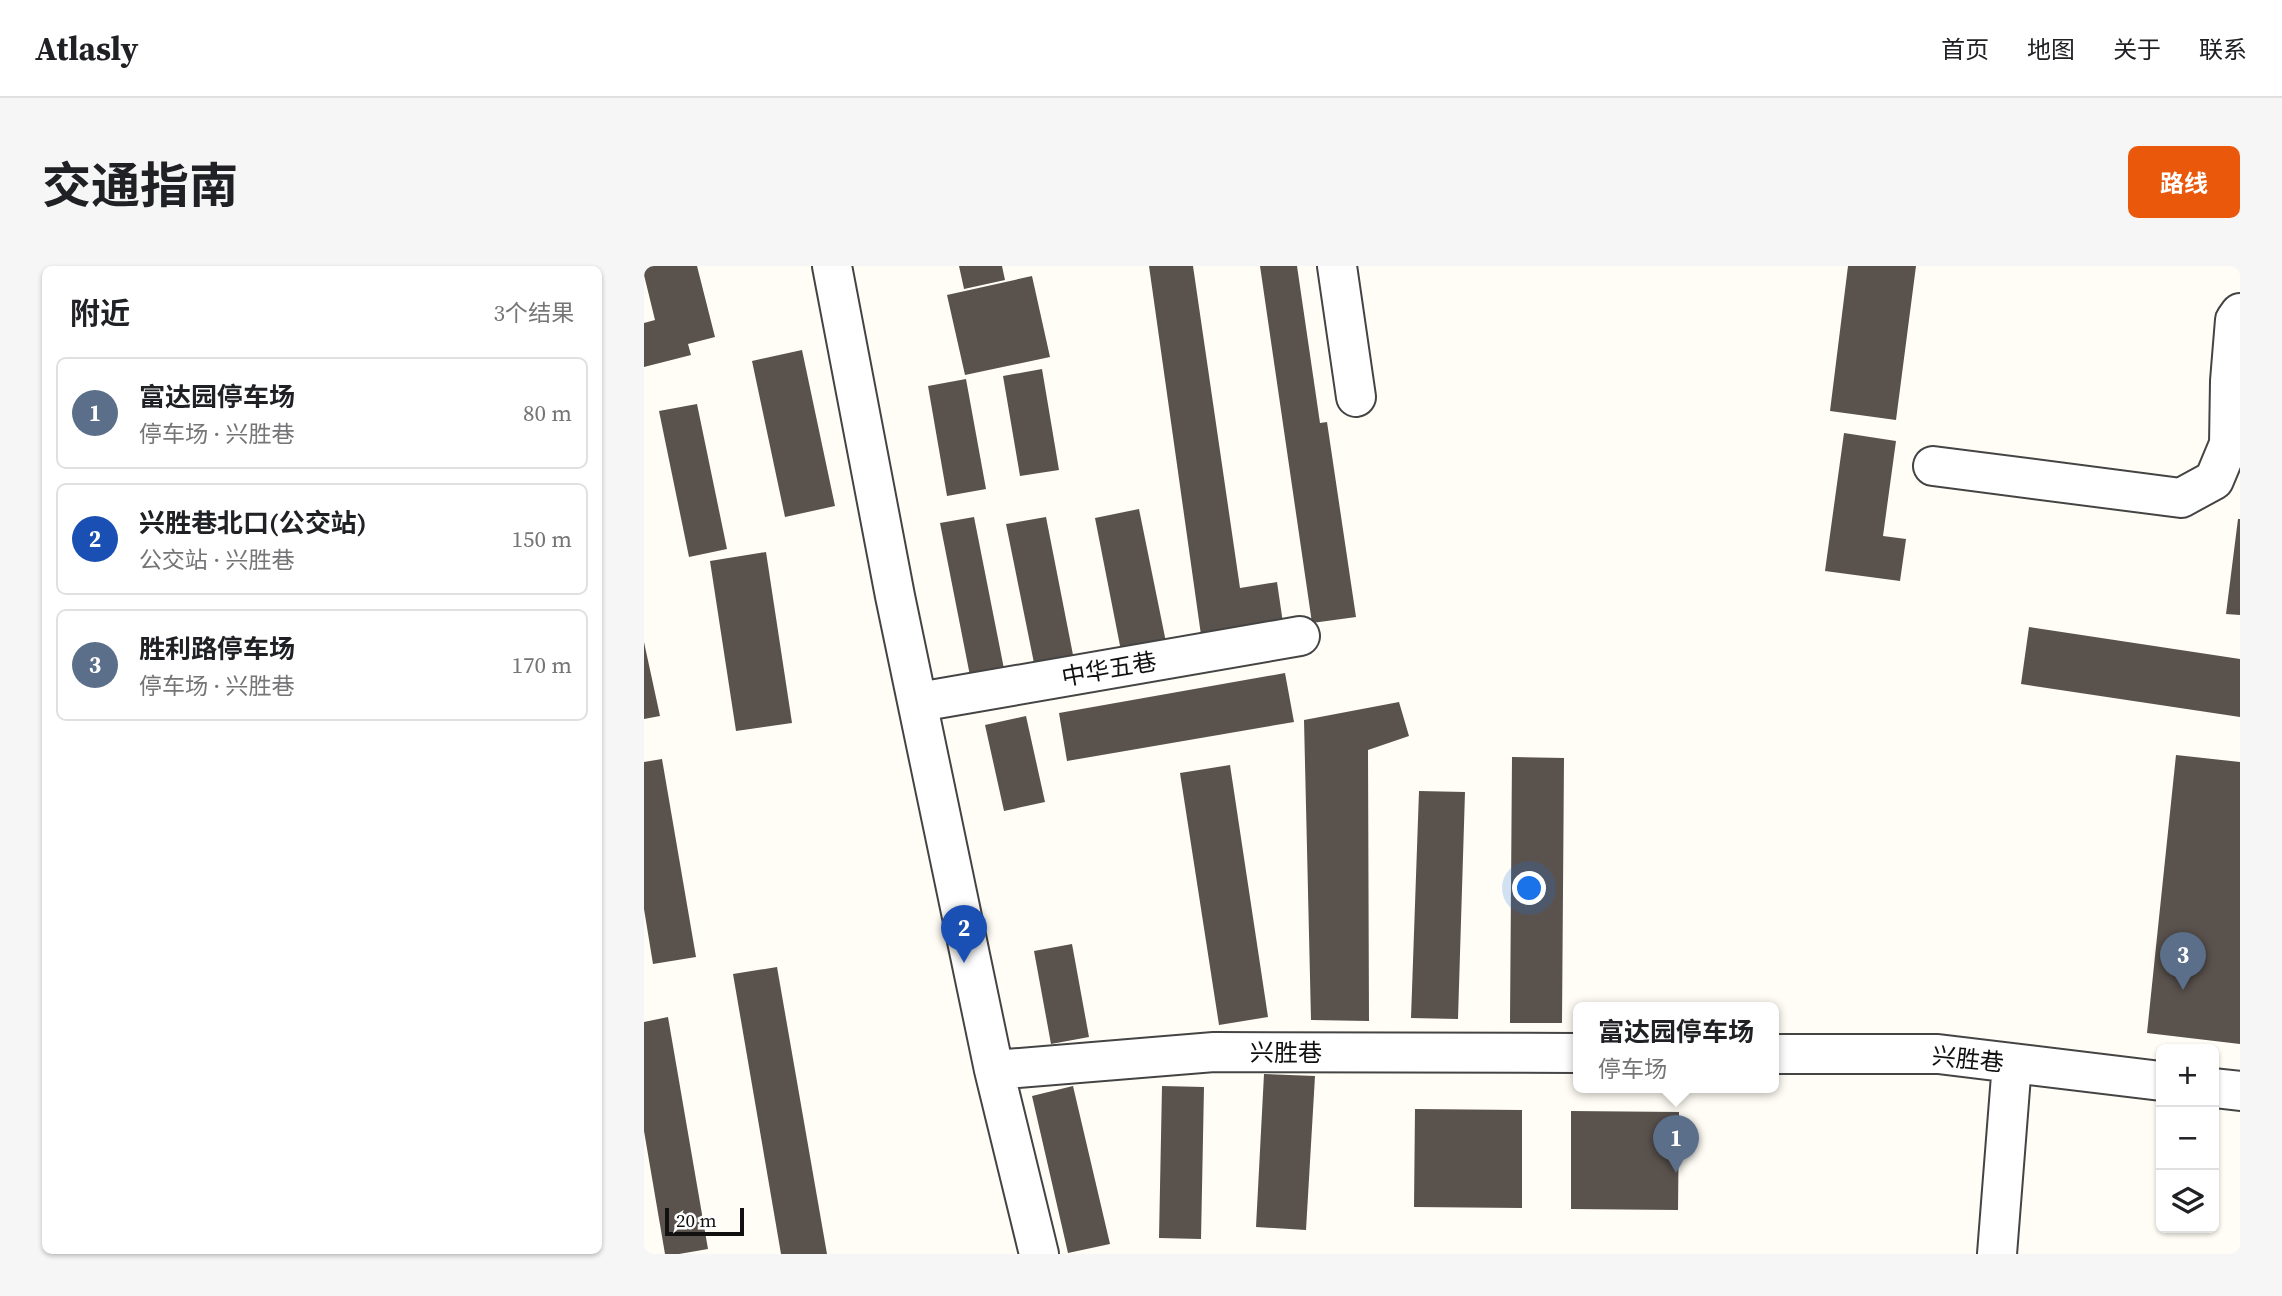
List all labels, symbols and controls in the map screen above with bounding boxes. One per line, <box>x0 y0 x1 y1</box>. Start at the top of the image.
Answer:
text: Atlasly <box>35 26 138 71</box>
text: 首页 <box>1941 33 1989 66</box>
text: 地图 <box>2027 33 2075 66</box>
text: 关于 <box>2113 33 2161 66</box>
text: 联系 <box>2199 33 2247 66</box>
button: 路线 <box>2128 146 2240 218</box>
text: 交通指南 <box>42 152 238 219</box>
text: 附近 <box>70 293 130 334</box>
text: 3个结果 <box>494 297 574 329</box>
text: 富达园停车场 <box>139 379 295 415</box>
text: 1 <box>89 397 101 429</box>
text: 80 m <box>523 397 572 429</box>
text: 停车场 · 兴胜巷 <box>139 418 295 450</box>
text: 兴胜巷北口(公交站) <box>139 505 367 541</box>
text: 2 <box>89 523 101 555</box>
text: 150 m <box>511 523 572 555</box>
text: 公交站 · 兴胜巷 <box>139 544 295 576</box>
text: 胜利路停车场 <box>139 631 295 667</box>
street label: 中华五巷 <box>1059 644 1159 694</box>
text: 3 <box>89 649 101 681</box>
text: 170 m <box>511 649 572 681</box>
text: 停车场 · 兴胜巷 <box>139 670 295 702</box>
your location <box>1512 871 1546 905</box>
pin: 2 <box>941 905 987 963</box>
pin: 3 <box>2160 932 2206 990</box>
popup <box>1573 1002 1779 1093</box>
text: 富达园停车场 <box>1598 1014 1754 1050</box>
street label: 兴胜巷 <box>1250 1036 1322 1069</box>
street label: 兴胜巷 <box>1930 1039 2006 1079</box>
map controls <box>2156 1044 2219 1233</box>
button: + <box>2156 1044 2219 1107</box>
text: 停车场 <box>1598 1053 1667 1085</box>
button: − <box>2156 1107 2219 1170</box>
pin: 1 <box>1653 1115 1699 1173</box>
button: layers <box>2156 1170 2219 1233</box>
scale bar <box>665 1205 744 1237</box>
text: 20 m <box>676 1207 717 1233</box>

